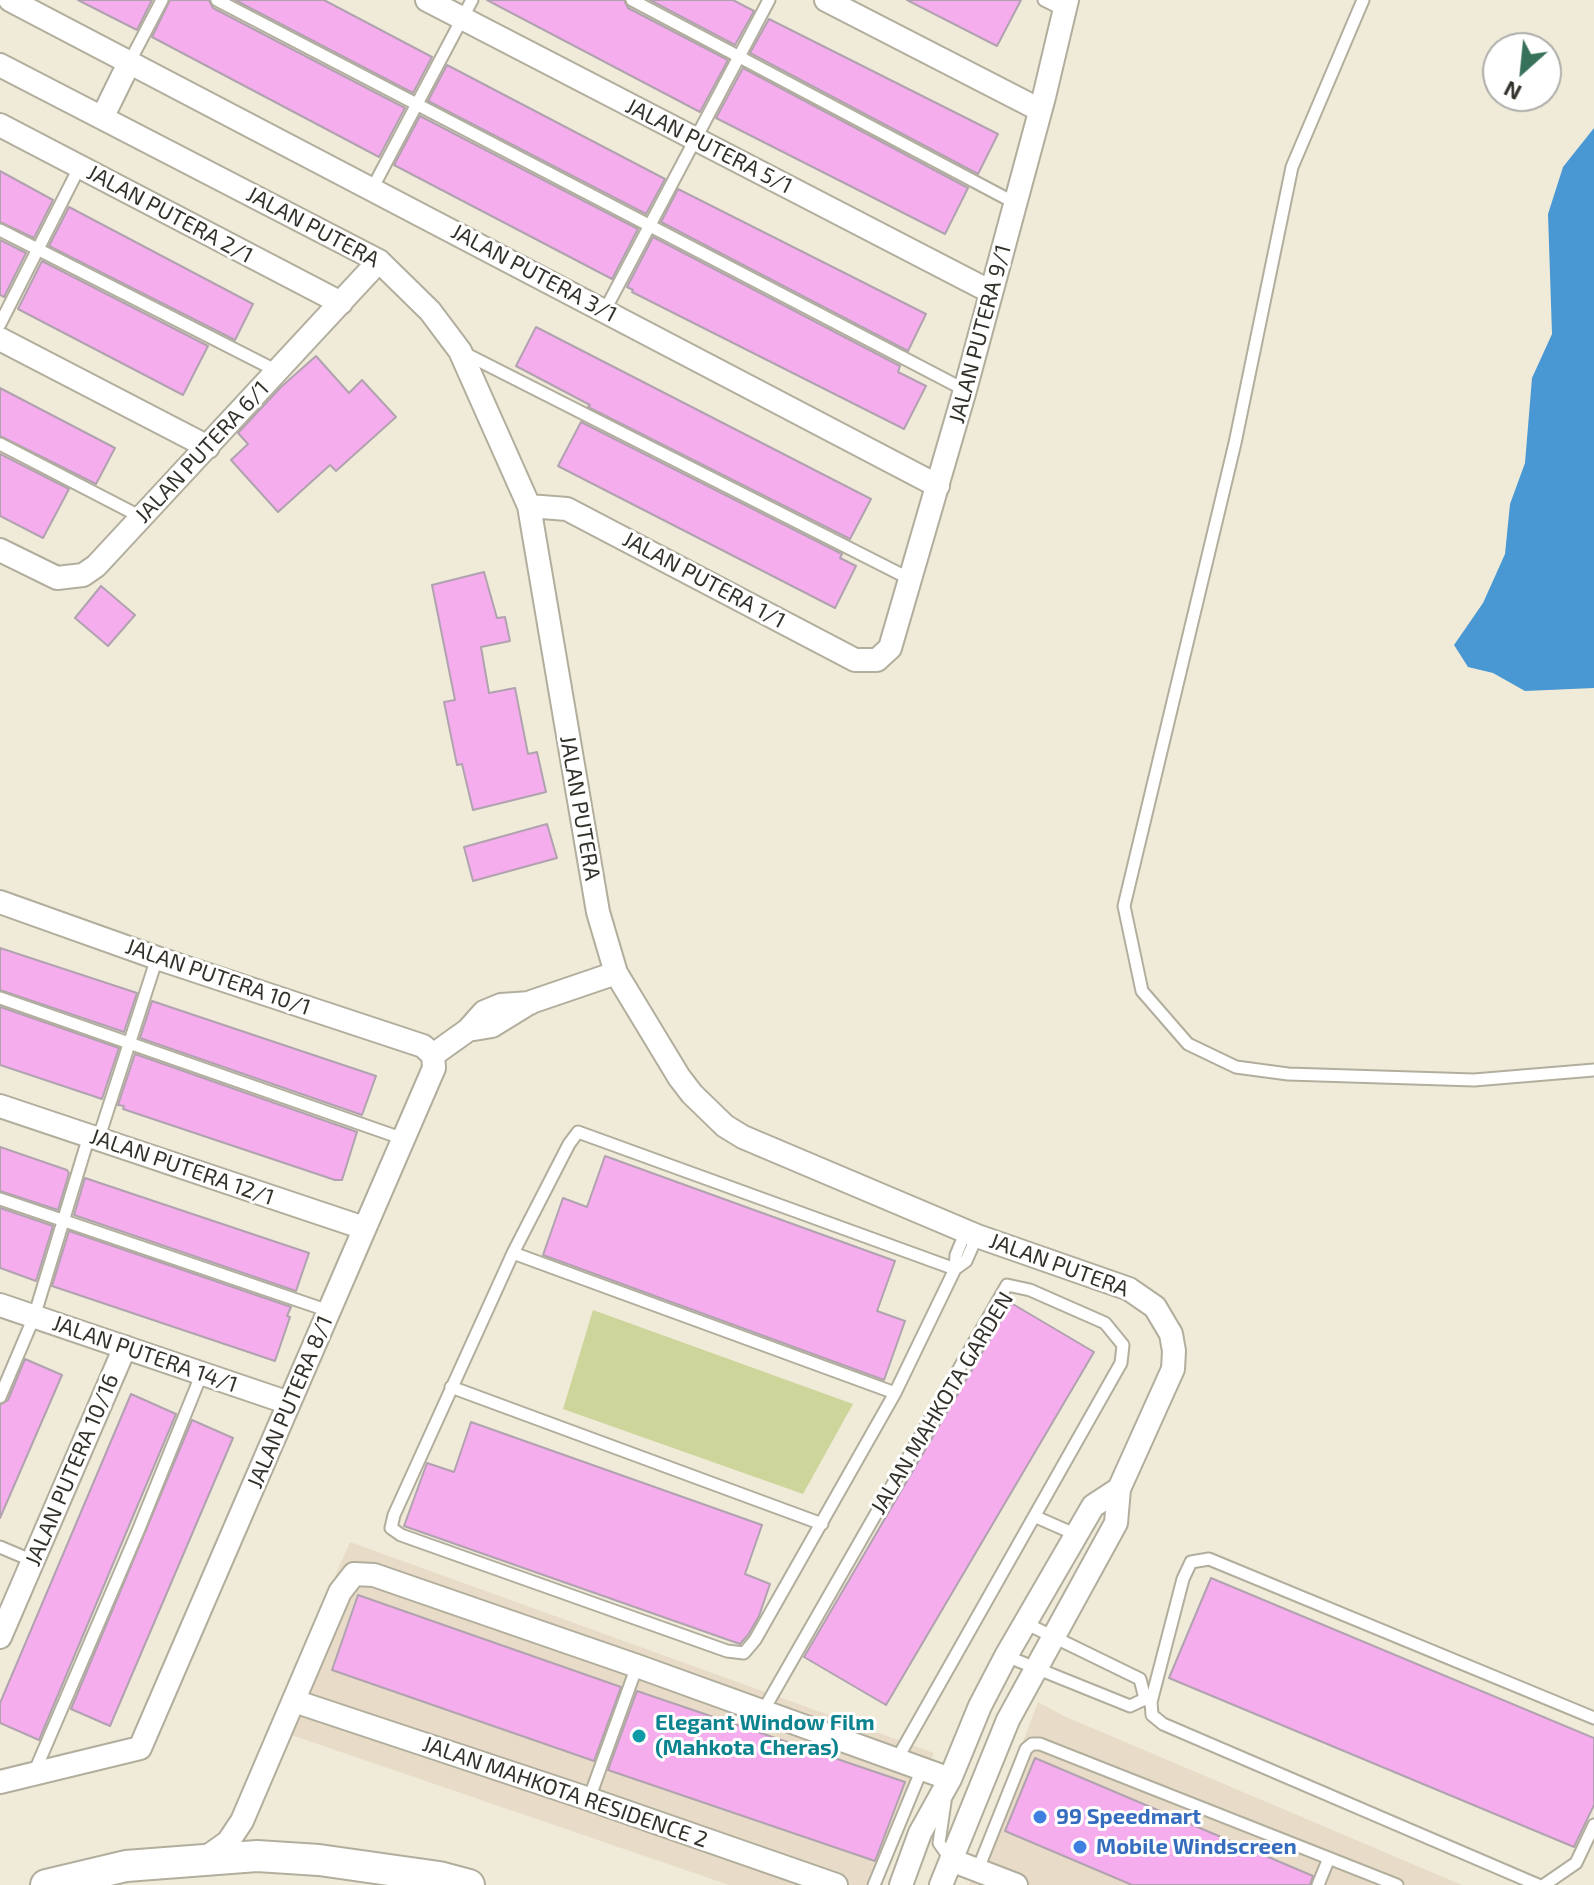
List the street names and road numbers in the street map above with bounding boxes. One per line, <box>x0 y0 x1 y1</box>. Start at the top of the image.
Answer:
street label: JALAN PUTERA 5/1 <box>621 93 797 199</box>
street label: JALAN PUTERA 2/1 <box>83 159 257 269</box>
street label: JALAN PUTERA <box>242 181 384 273</box>
street label: JALAN PUTERA 3/1 <box>447 218 621 328</box>
street label: JALAN PUTERA 9/1 <box>943 242 1017 426</box>
street label: JALAN PUTERA 6/1 <box>130 376 274 528</box>
street label: JALAN PUTERA 1/1 <box>618 526 790 634</box>
street label: JALAN PUTERA <box>554 734 606 882</box>
street label: JALAN PUTERA 10/1 <box>122 933 314 1021</box>
street label: JALAN PUTERA 12/1 <box>87 1123 277 1211</box>
street label: JALAN PUTERA <box>986 1228 1132 1302</box>
street label: JALAN MAHKOTA GARDEN <box>865 1287 1019 1519</box>
street label: JALAN PUTERA 14/1 <box>49 1310 241 1398</box>
street label: JALAN PUTERA 8/1 <box>242 1312 338 1492</box>
street label: JALAN PUTERA 10/16 <box>20 1370 124 1570</box>
street label: JALAN MAHKOTA RESIDENCE 2 <box>419 1731 711 1853</box>

